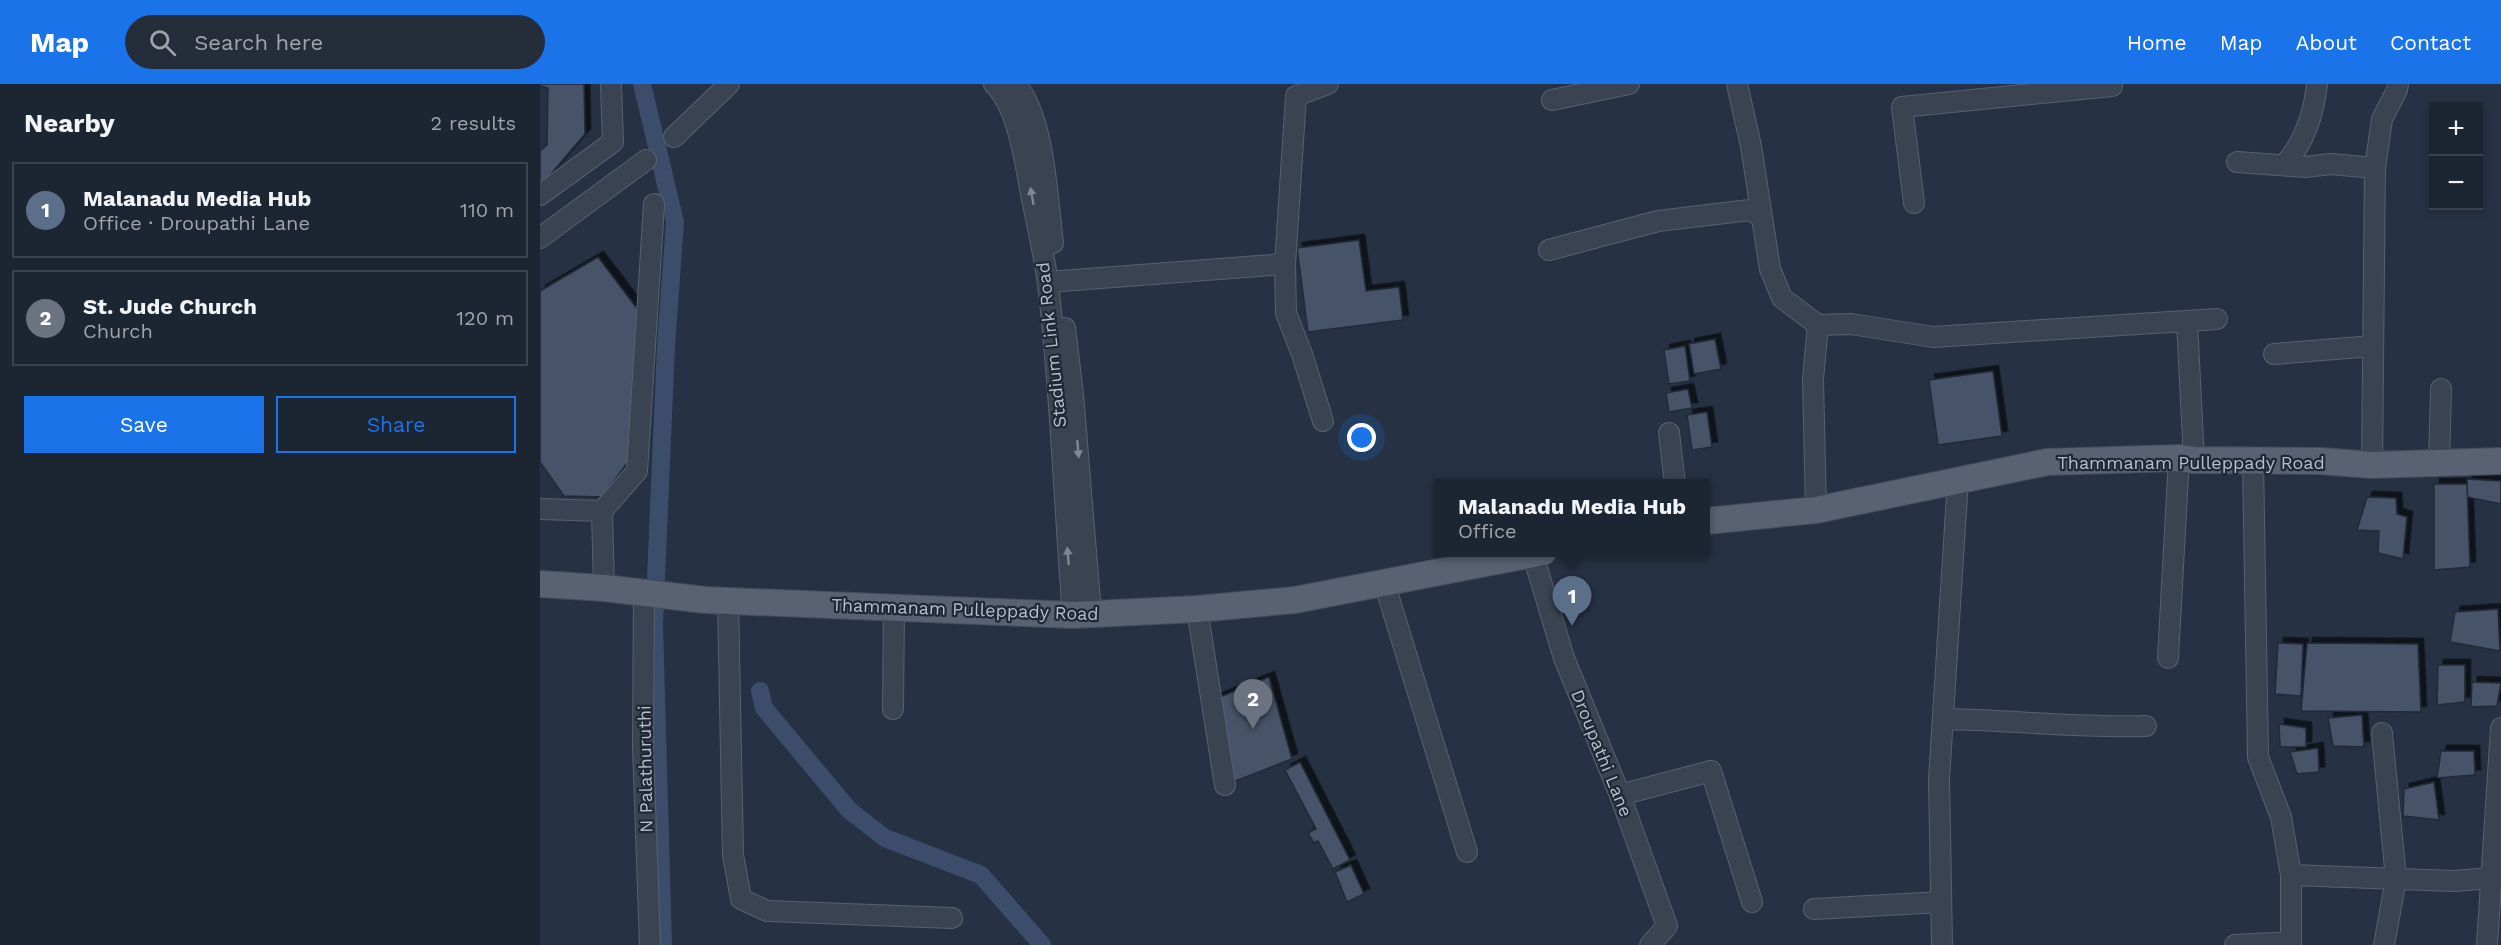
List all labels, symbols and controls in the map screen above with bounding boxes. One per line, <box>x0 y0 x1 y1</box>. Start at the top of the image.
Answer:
search box <box>125 15 545 69</box>
text: Map <box>30 26 89 59</box>
icon: search <box>146 26 179 59</box>
text: Search here <box>194 30 323 55</box>
text: Home <box>2127 30 2187 55</box>
text: Map <box>2220 30 2263 55</box>
text: About <box>2296 30 2357 55</box>
text: Contact <box>2390 30 2471 55</box>
map controls <box>2429 102 2483 210</box>
button: + <box>2429 102 2483 156</box>
text: Nearby <box>24 108 115 138</box>
text: 2 results <box>431 111 516 135</box>
button: − <box>2429 156 2483 210</box>
text: Malanadu Media Hub <box>83 186 311 211</box>
one-way arrow <box>1027 186 1036 205</box>
text: 1 <box>41 198 50 222</box>
text: 110 m <box>460 198 514 222</box>
text: Office · Droupathi Lane <box>83 211 310 235</box>
street label: Stadium Link Road <box>1032 261 1070 429</box>
text: St. Jude Church <box>83 294 257 319</box>
text: 2 <box>40 306 51 330</box>
text: 120 m <box>456 306 514 330</box>
text: Church <box>83 319 153 343</box>
button: Save <box>24 396 264 453</box>
button: Share <box>276 396 516 453</box>
your location <box>1347 423 1376 452</box>
one-way arrow <box>1073 440 1083 459</box>
street label: Thammanam Pulleppady Road <box>2057 452 2325 473</box>
popup <box>1434 479 1710 557</box>
text: Malanadu Media Hub <box>1458 494 1686 519</box>
text: Office <box>1458 519 1517 543</box>
one-way arrow <box>1063 547 1073 566</box>
pin: 1 <box>1552 576 1592 626</box>
street label: Thammanam Pulleppady Road <box>831 594 1099 624</box>
pin: 2 <box>1234 680 1272 729</box>
street label: Droupathi Lane <box>1567 686 1637 820</box>
street label: N Palathuruthi <box>633 705 657 833</box>

